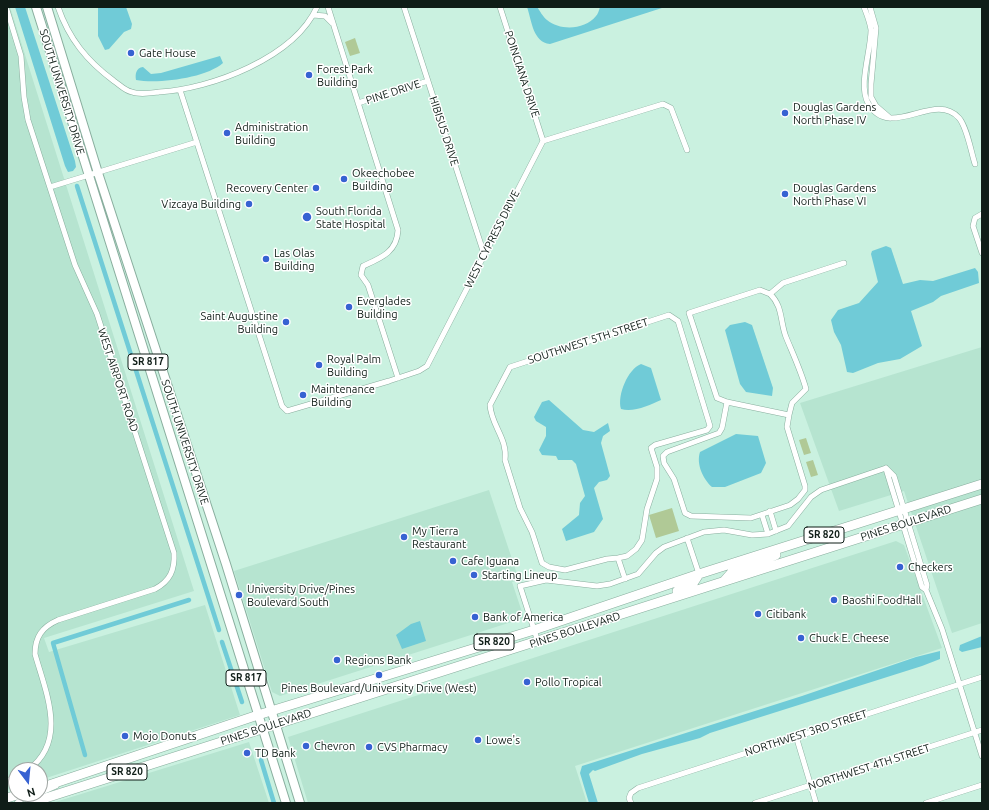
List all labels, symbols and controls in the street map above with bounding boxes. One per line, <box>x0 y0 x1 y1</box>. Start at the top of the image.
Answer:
street label: SOUTH UNIVERSITY DRIVE <box>37 28 87 156</box>
street label: POINCIANA DRIVE <box>502 29 542 119</box>
place label: Gate House <box>139 46 196 60</box>
marker: Gate House <box>126 48 136 58</box>
place label: Forest Park Building <box>317 62 373 88</box>
marker: Forest Park Building <box>304 70 314 80</box>
street label: PINE DRIVE <box>364 77 422 107</box>
street label: HIBISUS DRIVE <box>427 95 461 167</box>
place label: Douglas Gardens North Phase IV <box>793 100 876 126</box>
marker: Douglas Gardens North Phase IV <box>780 108 790 118</box>
place label: Administration Building <box>235 120 308 146</box>
marker: Administration Building <box>222 128 232 138</box>
place label: Okeechobee Building <box>352 166 414 192</box>
marker: Okeechobee Building <box>339 174 349 184</box>
place label: Recovery Center <box>226 181 308 195</box>
place label: Douglas Gardens North Phase VI <box>793 181 876 207</box>
marker: Recovery Center <box>311 183 321 193</box>
street label: WEST CYPRESS DRIVE <box>462 188 522 290</box>
marker: Douglas Gardens North Phase VI <box>780 189 790 199</box>
place label: Vizcaya Building <box>161 197 241 211</box>
marker: Vizcaya Building <box>244 199 254 209</box>
place label: South Florida State Hospital <box>316 204 385 230</box>
marker: South Florida State Hospital <box>301 211 313 223</box>
place label: Las Olas Building <box>274 246 315 272</box>
marker: Las Olas Building <box>261 254 271 264</box>
place label: Everglades Building <box>357 294 411 320</box>
marker: Everglades Building <box>344 302 354 312</box>
place label: Saint Augustine Building <box>201 309 278 335</box>
street label: SOUTHWEST 5TH STREET <box>526 315 650 367</box>
marker: Saint Augustine Building <box>281 317 291 327</box>
street label: WEST AIRPORT ROAD <box>95 326 141 434</box>
place label: Royal Palm Building <box>327 352 381 378</box>
road number: SR 817 <box>128 354 168 370</box>
marker: Royal Palm Building <box>314 360 324 370</box>
street label: SOUTH UNIVERSITY DRIVE <box>159 378 211 506</box>
place label: Maintenance Building <box>311 382 375 408</box>
marker: Maintenance Building <box>298 390 308 400</box>
street label: PINES BOULEVARD <box>859 502 953 544</box>
place label: My Tierra Restaurant <box>412 524 466 550</box>
road number: SR 820 <box>804 527 844 543</box>
marker: My Tierra Restaurant <box>399 532 409 542</box>
place label: Cafe Iguana <box>461 554 519 568</box>
marker: Cafe Iguana <box>448 556 458 566</box>
place label: Checkers <box>908 560 953 574</box>
marker: Checkers <box>895 562 905 572</box>
place label: Starting Lineup <box>482 568 557 582</box>
marker: Starting Lineup <box>469 570 479 580</box>
place label: University Drive/Pines Boulevard South <box>247 582 355 608</box>
marker: University Drive/Pines Boulevard South <box>234 590 244 600</box>
place label: Baoshi FoodHall <box>842 593 921 607</box>
marker: Baoshi FoodHall <box>829 595 839 605</box>
place label: Citibank <box>766 607 806 621</box>
street label: PINES BOULEVARD <box>528 609 622 651</box>
marker: Citibank <box>753 609 763 619</box>
place label: Bank of America <box>483 610 563 624</box>
marker: Bank of America <box>470 612 480 622</box>
place label: Chuck E. Cheese <box>809 631 889 645</box>
marker: Chuck E. Cheese <box>796 633 806 643</box>
road number: SR 820 <box>474 634 514 650</box>
place label: Regions Bank <box>345 653 411 667</box>
marker: Regions Bank <box>332 655 342 665</box>
road number: SR 817 <box>226 670 266 686</box>
marker: Pines Boulevard/University Drive (West) <box>374 670 384 680</box>
place label: Pollo Tropical <box>535 675 602 689</box>
marker: Pollo Tropical <box>522 677 532 687</box>
place label: Pines Boulevard/University Drive (West) <box>281 681 477 695</box>
street label: PINES BOULEVARD <box>219 706 313 748</box>
street label: NORTHWEST 3RD STREET <box>743 707 869 759</box>
place label: Mojo Donuts <box>133 729 196 743</box>
marker: Mojo Donuts <box>120 731 130 741</box>
place label: Lowe's <box>486 733 520 747</box>
marker: Lowe's <box>473 735 483 745</box>
place label: Chevron <box>314 739 355 753</box>
place label: CVS Pharmacy <box>377 740 448 754</box>
marker: Chevron <box>301 741 311 751</box>
street label: NORTHWEST 4TH STREET <box>806 741 932 793</box>
marker: CVS Pharmacy <box>364 742 374 752</box>
place label: TD Bank <box>255 746 296 760</box>
marker: TD Bank <box>242 748 252 758</box>
north arrow <box>8 762 48 802</box>
road number: SR 820 <box>107 764 147 780</box>
text: N <box>25 786 37 799</box>

